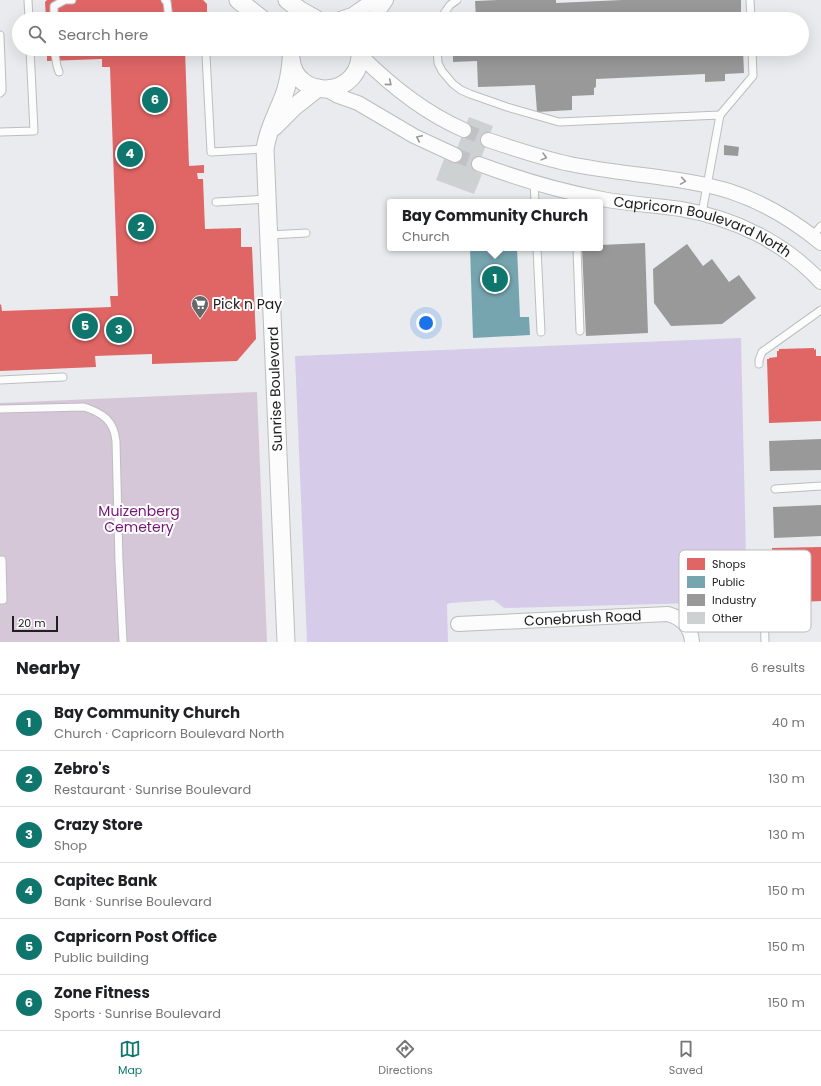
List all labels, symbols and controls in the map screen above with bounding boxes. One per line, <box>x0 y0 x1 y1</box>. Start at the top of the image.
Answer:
search box <box>12 12 809 56</box>
icon: search <box>26 23 48 45</box>
text: Search here <box>58 24 148 45</box>
one-way arrow <box>385 78 392 85</box>
pin: 6 <box>142 85 168 115</box>
one-way arrow <box>416 135 424 143</box>
pin: 4 <box>117 139 143 169</box>
one-way arrow <box>541 153 547 161</box>
one-way arrow <box>680 176 686 185</box>
street label: Capricorn Boulevard North <box>612 191 795 262</box>
popup <box>387 199 603 251</box>
text: Bay Community Church <box>402 205 588 226</box>
pin: 2 <box>128 212 154 242</box>
text: Church <box>402 227 450 246</box>
pin: 1 <box>482 264 508 294</box>
supermarket icon: Pick n Pay <box>190 294 210 319</box>
place label: Pick n Pay <box>213 294 282 314</box>
pin: 5 <box>72 311 98 341</box>
your location <box>416 313 436 333</box>
pin: 3 <box>106 315 132 345</box>
street label: Sunrise Boulevard <box>263 326 287 452</box>
park label: Muizenberg Cemetery <box>98 501 180 537</box>
legend <box>679 550 811 632</box>
text: Shops <box>712 556 746 572</box>
text: Public <box>712 574 745 590</box>
text: Industry <box>712 592 757 608</box>
street label: Conebrush Road <box>524 605 642 631</box>
text: Other <box>712 610 743 626</box>
scale bar <box>12 614 58 633</box>
text: 20 m <box>18 615 46 631</box>
text: Nearby <box>16 656 80 680</box>
text: 6 results <box>751 658 805 677</box>
text: Bay Community Church <box>54 702 240 723</box>
text: 1 <box>27 713 31 732</box>
text: 40 m <box>772 713 805 732</box>
text: Church · Capricorn Boulevard North <box>54 724 284 743</box>
text: Zebro's <box>54 758 110 779</box>
text: 2 <box>25 769 33 788</box>
text: 130 m <box>768 769 805 788</box>
text: Restaurant · Sunrise Boulevard <box>54 780 251 799</box>
text: Crazy Store <box>54 814 143 835</box>
text: 3 <box>25 825 33 844</box>
text: 130 m <box>768 825 805 844</box>
text: Shop <box>54 836 87 855</box>
text: Capitec Bank <box>54 870 157 891</box>
text: 4 <box>25 881 33 900</box>
text: 150 m <box>768 881 805 900</box>
text: Bank · Sunrise Boulevard <box>54 892 212 911</box>
text: Capricorn Post Office <box>54 926 217 947</box>
text: 5 <box>25 937 33 956</box>
text: 150 m <box>768 937 805 956</box>
text: Public building <box>54 948 149 967</box>
text: Zone Fitness <box>54 982 150 1003</box>
text: 6 <box>25 993 33 1012</box>
text: 150 m <box>768 993 805 1012</box>
text: Sports · Sunrise Boulevard <box>54 1004 221 1023</box>
tab: Map <box>118 1038 142 1079</box>
tab: Directions <box>378 1038 433 1079</box>
tab: Saved <box>669 1038 703 1079</box>

